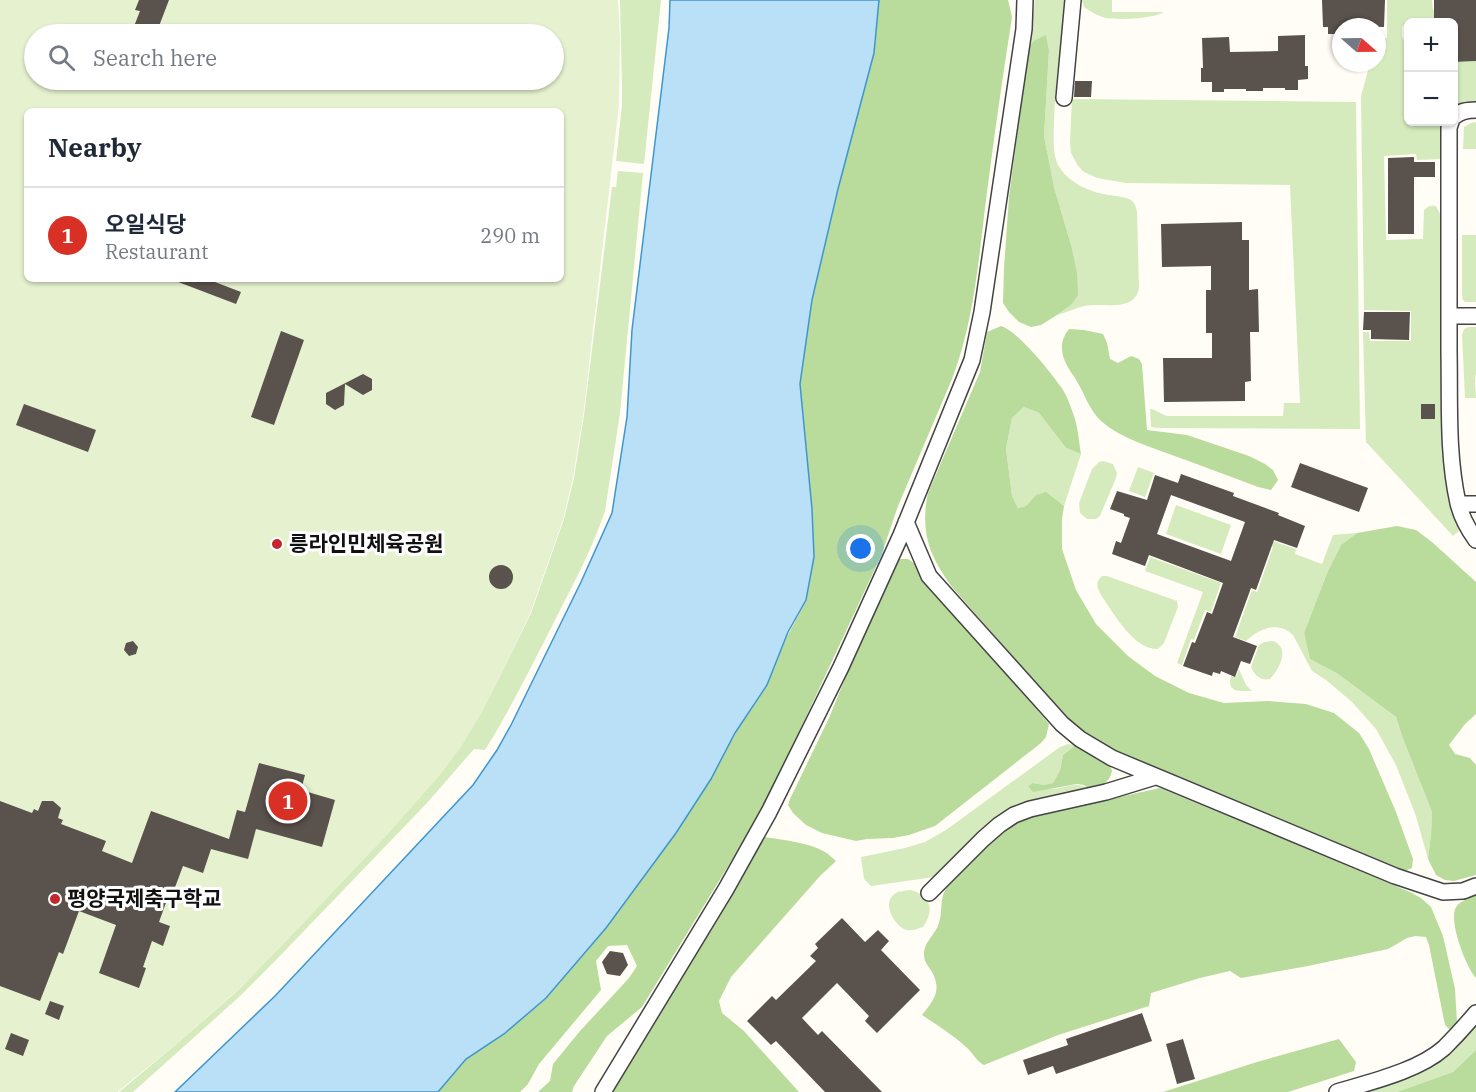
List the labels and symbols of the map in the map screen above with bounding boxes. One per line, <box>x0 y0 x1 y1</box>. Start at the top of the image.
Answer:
north arrow <box>1332 18 1386 72</box>
place label: 릉라인민체육공원 <box>289 529 444 557</box>
your location <box>846 534 875 563</box>
marker: 릉라인민체육공원 <box>270 537 284 551</box>
pin: 1 <box>268 778 308 824</box>
place label: 평양국제축구학교 <box>67 884 222 912</box>
marker: 평양국제축구학교 <box>48 892 62 906</box>

